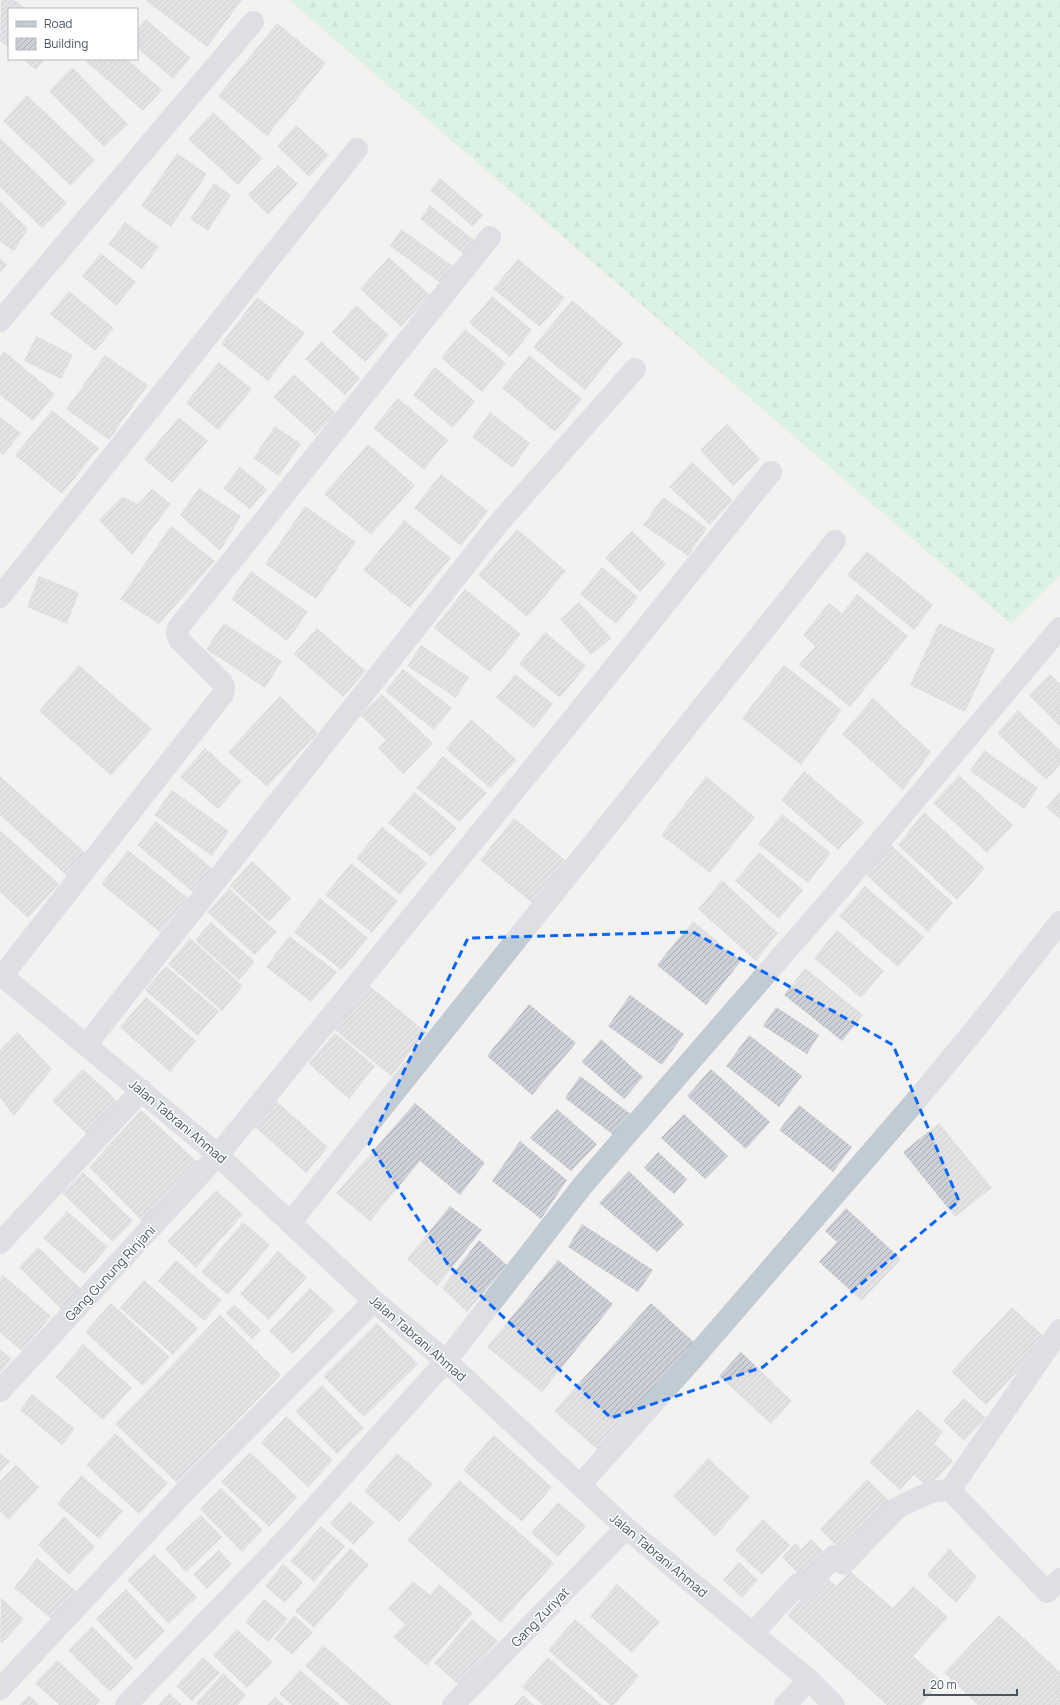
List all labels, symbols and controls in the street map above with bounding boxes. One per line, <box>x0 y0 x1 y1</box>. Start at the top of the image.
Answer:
legend <box>8 8 138 60</box>
text: Road <box>44 15 72 32</box>
text: Building <box>44 35 88 52</box>
street label: Jalan Tabrani Ahmad <box>125 1075 231 1167</box>
street label: Gang Gunung Rinjani <box>61 1221 159 1325</box>
street label: Jalan Tabrani Ahmad <box>366 1291 470 1385</box>
street label: Jalan Tabrani Ahmad <box>606 1509 712 1601</box>
street label: Gang Zuriyat <box>507 1583 573 1651</box>
scale bar <box>924 1671 1017 1697</box>
text: 20 m <box>930 1676 957 1693</box>

